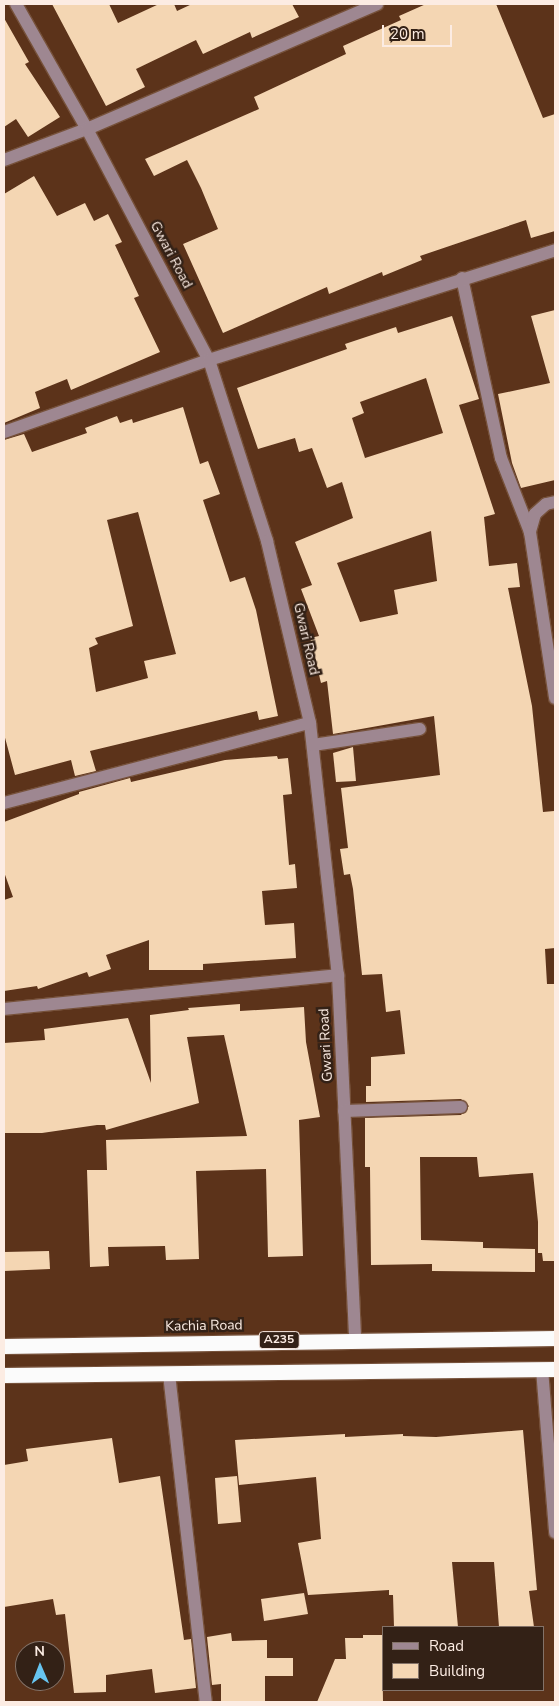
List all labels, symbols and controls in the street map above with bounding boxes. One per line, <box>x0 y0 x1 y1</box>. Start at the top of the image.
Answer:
scale bar <box>384 15 454 47</box>
text: 20 m <box>390 24 425 44</box>
street label: Gwari Road <box>146 219 196 291</box>
street label: Gwari Road <box>290 601 322 677</box>
street label: Gwari Road <box>316 1008 336 1082</box>
street label: Kachia Road <box>165 1317 243 1335</box>
road number: A235 <box>258 1330 300 1350</box>
legend <box>382 1626 544 1691</box>
text: Road <box>429 1636 464 1656</box>
north arrow <box>15 1641 65 1691</box>
text: N <box>34 1642 45 1661</box>
text: Building <box>429 1661 485 1681</box>

